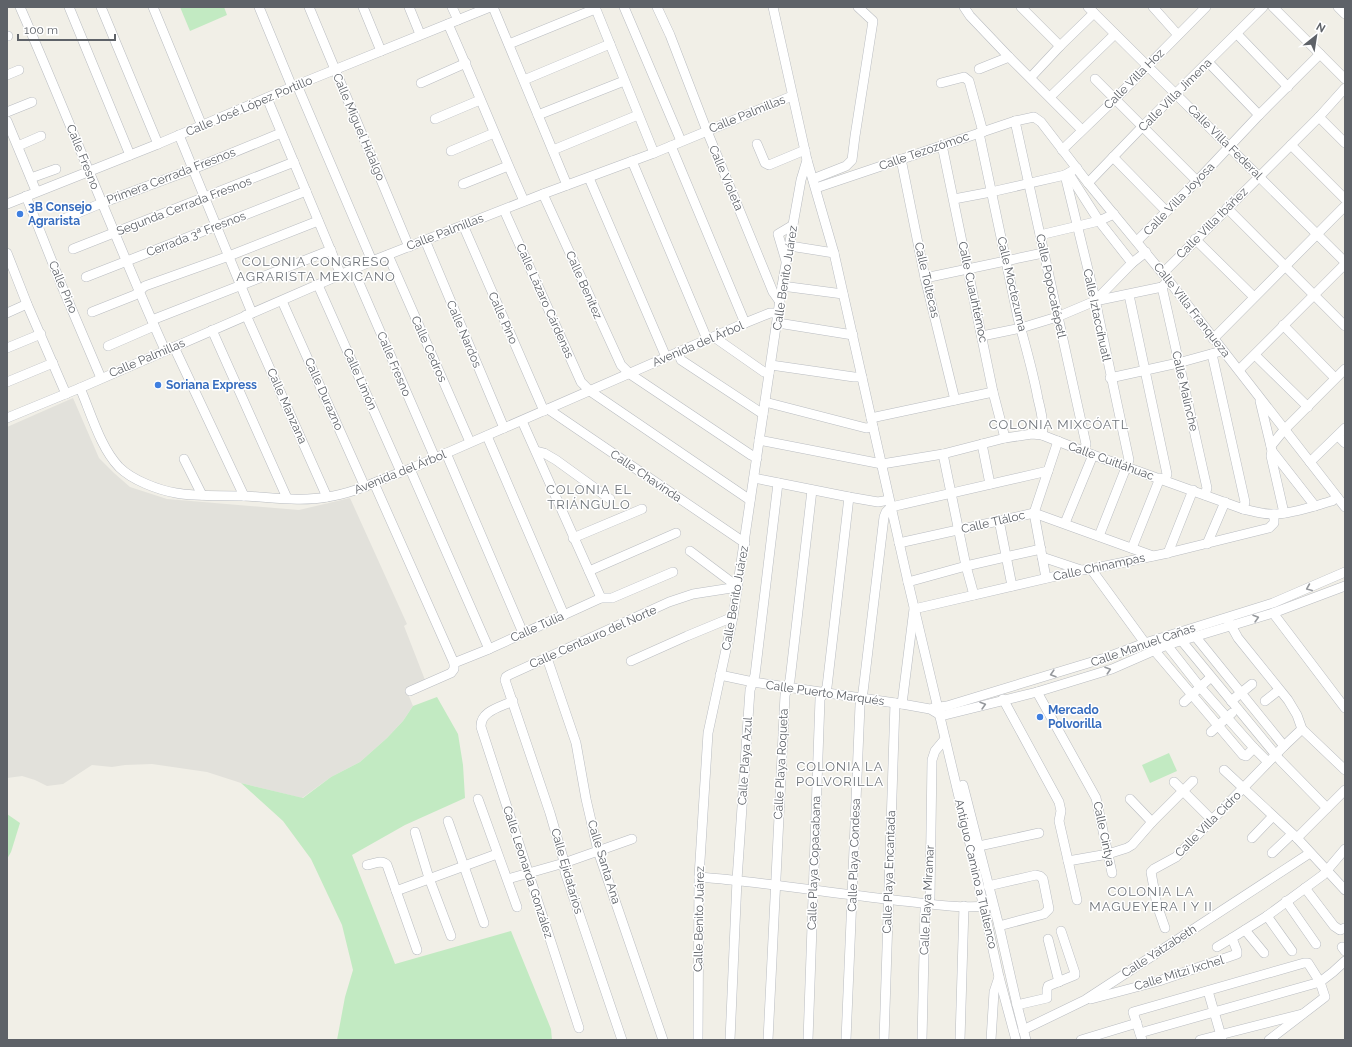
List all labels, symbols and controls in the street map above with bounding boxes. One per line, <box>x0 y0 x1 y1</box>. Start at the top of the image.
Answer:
scale bar <box>18 16 115 42</box>
north arrow <box>1296 16 1336 56</box>
text: N <box>1314 20 1328 36</box>
text: 100 m <box>24 23 58 37</box>
street label: Calle Villa Hoz <box>1101 46 1167 112</box>
street label: Calle Villa Jimena <box>1136 56 1214 134</box>
street label: Calle Miguel Hidalgo <box>330 71 388 183</box>
street label: Calle José López Portillo <box>184 73 314 139</box>
street label: Calle Palmillas <box>707 92 787 136</box>
street label: Calle Villa Federal <box>1185 102 1266 183</box>
street label: Calle Fresno <box>64 122 102 192</box>
street label: Calle Tezozómoc <box>877 129 971 173</box>
street label: Calle Violeta <box>706 143 746 213</box>
street label: Primera Cerrada Fresnos <box>105 145 238 207</box>
street label: Calle Villa Joyosa <box>1141 160 1217 238</box>
street label: Segunda Cerrada Fresnos <box>114 174 254 238</box>
street label: Calle Villa Ibáñez <box>1174 185 1250 261</box>
place label: 3B Consejo Agrarista <box>28 200 92 228</box>
marker: 3B Consejo Agrarista <box>15 209 25 219</box>
street label: Cerrada 3ª Fresnos <box>144 209 248 259</box>
street label: Calle Palmillas <box>405 211 486 253</box>
street label: Calle Benito Juárez <box>770 224 800 331</box>
street label: Calle Popocatépetl <box>1033 233 1069 340</box>
street label: Calle Moctezuma <box>994 235 1030 333</box>
street label: Calle Cuauhtémoc <box>955 240 991 344</box>
street label: Calle Lázaro Cárdenas <box>513 241 577 361</box>
street label: Calle Toltecas <box>911 241 943 319</box>
street label: Calle Benítez <box>563 249 605 321</box>
district label: COLONIA CONGRESO AGRARISTA MEXICANO <box>236 254 396 284</box>
street label: Calle Pino <box>46 259 80 315</box>
street label: Calle Villa Franqueza <box>1151 260 1233 360</box>
street label: Calle Iztaccíhuatl <box>1080 267 1114 363</box>
street label: Calle Pino <box>485 290 521 346</box>
street label: Calle Nardos <box>444 298 485 370</box>
street label: Calle Cedros <box>408 314 450 385</box>
street label: Avenida del Árbol <box>650 318 746 370</box>
street label: Calle Fresno <box>374 330 414 398</box>
street label: Calle Palmillas <box>107 336 187 380</box>
street label: Calle Limón <box>340 346 380 412</box>
street label: Calle Malinche <box>1169 350 1201 432</box>
street label: Calle Durazno <box>302 356 346 432</box>
street label: Calle Manzana <box>264 366 310 446</box>
place label: Soriana Express <box>166 378 257 392</box>
marker: Soriana Express <box>153 380 163 390</box>
district label: COLONIA MIXCÓATL <box>989 417 1129 432</box>
street label: Calle Cuitláhuac <box>1066 439 1156 483</box>
street label: Avenida del Árbol <box>352 447 449 497</box>
street label: Calle Chavinda <box>608 447 684 505</box>
district label: COLONIA EL TRIÁNGULO <box>546 482 632 512</box>
street label: Calle Tláloc <box>960 508 1027 536</box>
street label: Calle Benito Juárez <box>719 544 751 651</box>
street label: Calle Chinampas <box>1052 550 1146 584</box>
one-way arrow <box>1306 583 1313 591</box>
street label: Calle Centauro del Norte <box>527 603 659 671</box>
street label: Calle Tulia <box>508 609 566 645</box>
one-way arrow <box>1253 614 1260 623</box>
street label: Calle Manuel Cañas <box>1089 620 1197 669</box>
one-way arrow <box>1104 666 1111 675</box>
one-way arrow <box>1050 669 1057 678</box>
street label: Calle Puerto Marqués <box>765 678 885 708</box>
one-way arrow <box>979 701 986 710</box>
place label: Mercado Polvorilla <box>1048 703 1102 731</box>
street label: Calle Playa Roqueta <box>771 708 791 820</box>
marker: Mercado Polvorilla <box>1035 712 1045 722</box>
street label: Calle Playa Azul <box>735 716 755 806</box>
district label: COLONIA LA POLVORILLA <box>796 759 884 789</box>
street label: Calle Villa Cidro <box>1172 788 1244 860</box>
street label: Calle Playa Copacabana <box>805 796 823 930</box>
street label: Calle Playa Condesa <box>845 798 863 912</box>
street label: Antiguo Camino a Tlaltenco <box>952 798 1000 950</box>
street label: Calle Cintya <box>1090 800 1118 868</box>
street label: Calle Leonarda González <box>500 804 556 940</box>
street label: Calle Playa Encantada <box>880 810 898 934</box>
street label: Calle Santa Ana <box>585 818 623 906</box>
street label: Calle Ejidatarios <box>548 827 586 916</box>
street label: Calle Playa Miramar <box>917 844 937 955</box>
street label: Calle Benito Juárez <box>691 866 707 972</box>
district label: COLONIA LA MAGUEYERA I Y II <box>1089 884 1213 914</box>
street label: Calle Yatzabeth <box>1119 922 1199 980</box>
street label: Calle Mitzi Ixchel <box>1133 953 1226 993</box>

